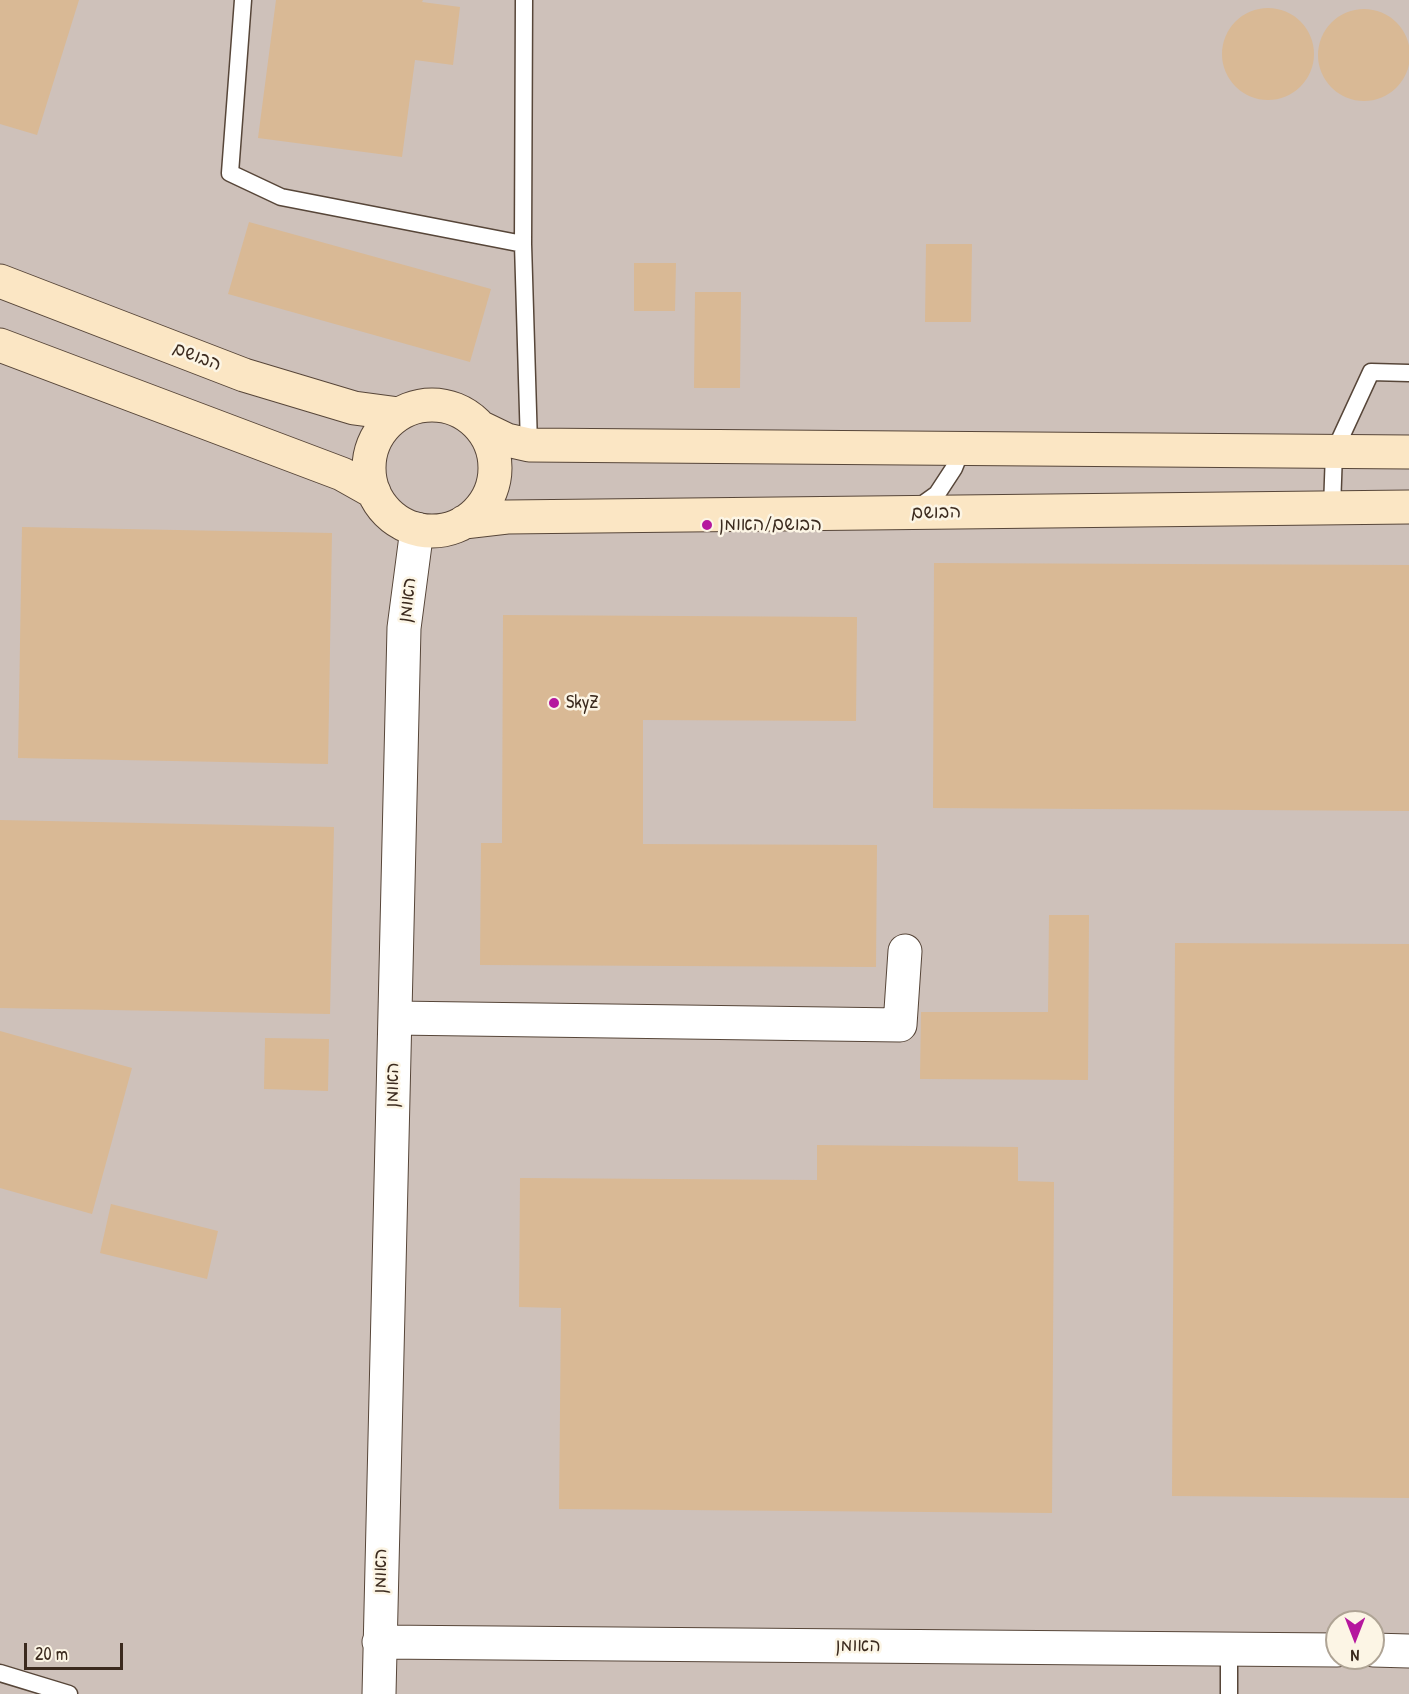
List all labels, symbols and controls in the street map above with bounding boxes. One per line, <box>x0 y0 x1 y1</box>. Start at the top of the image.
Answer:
street label: הבושם <box>170 338 224 376</box>
street label: הבושם <box>911 502 961 524</box>
place label: הבושם/האומן <box>719 514 822 536</box>
marker: הבושם/האומן <box>700 518 714 532</box>
street label: האומן <box>395 576 421 624</box>
place label: SkyZ <box>566 692 598 714</box>
marker: SkyZ <box>547 696 561 710</box>
street label: האומן <box>382 1062 404 1108</box>
street label: האומן <box>370 1548 392 1594</box>
north arrow <box>1325 1610 1385 1670</box>
scale bar <box>27 1631 126 1669</box>
street label: האומן <box>835 1635 881 1657</box>
text: 20 m <box>35 1641 68 1666</box>
text: N <box>1351 1645 1359 1667</box>

